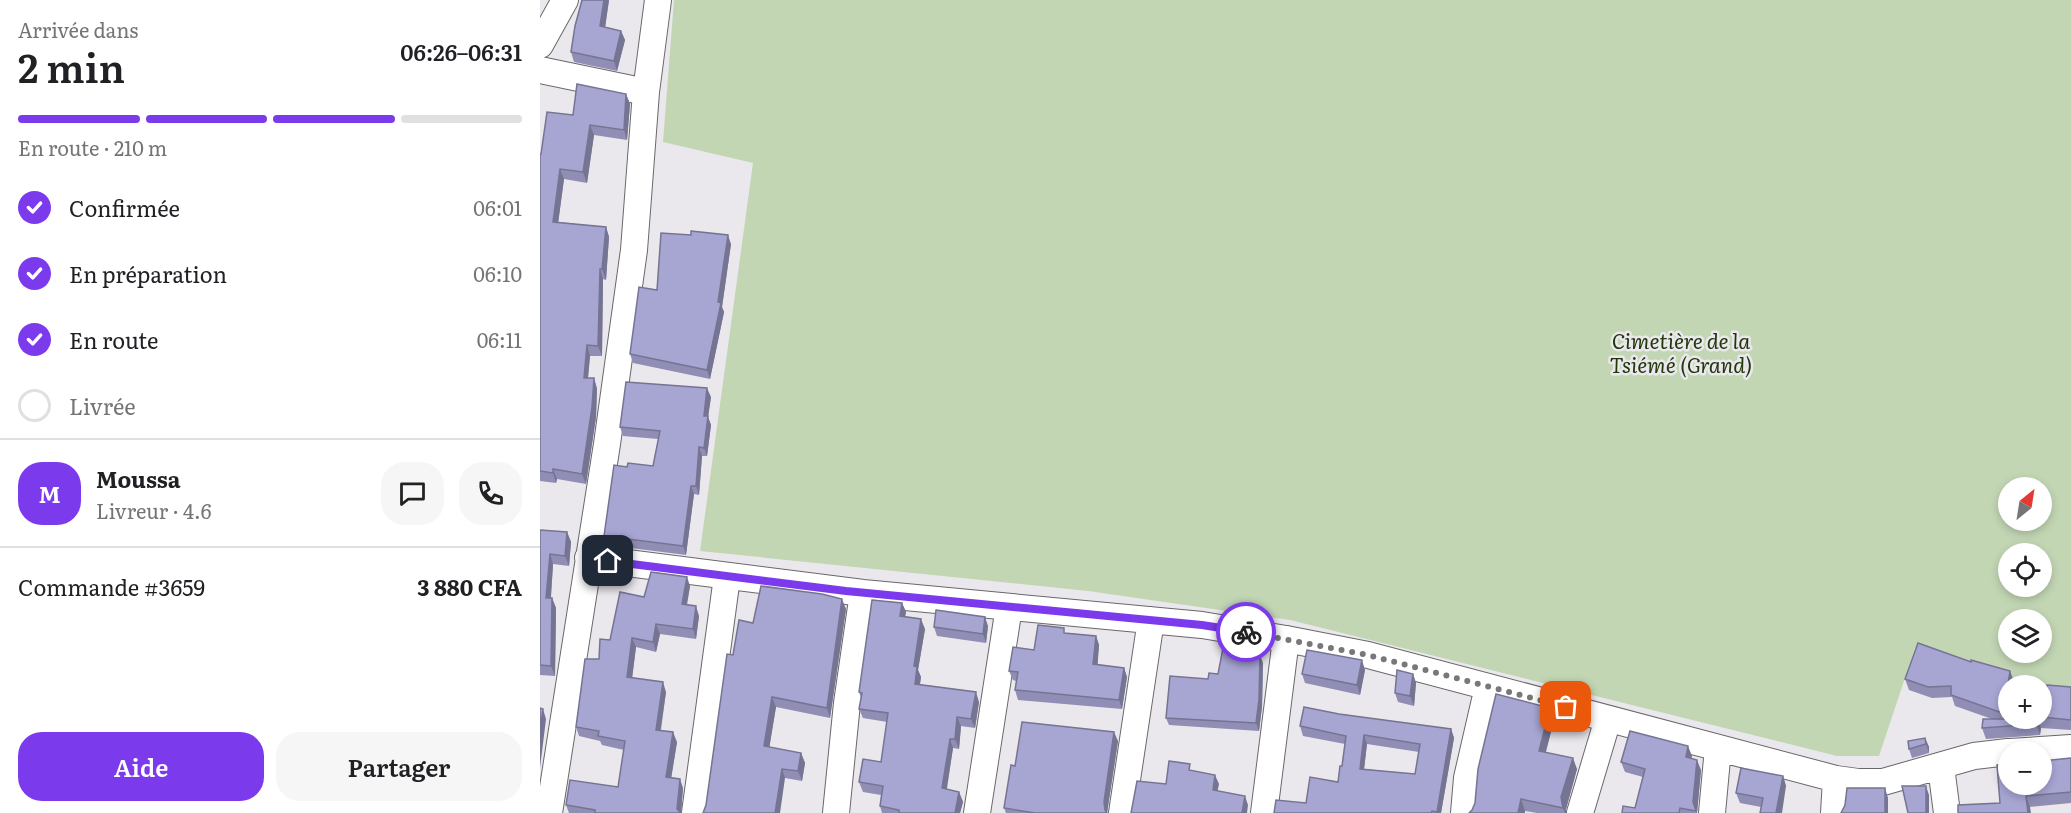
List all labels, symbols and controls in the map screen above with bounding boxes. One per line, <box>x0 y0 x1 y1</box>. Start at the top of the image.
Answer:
text: Arrivée dans <box>18 14 138 44</box>
text: 06:26–06:31 <box>400 35 522 68</box>
text: 2 min <box>18 37 125 95</box>
text: En route · 210 m <box>18 132 167 162</box>
icon: check <box>18 191 51 224</box>
text: Confirmée <box>69 191 180 224</box>
text: 06:01 <box>473 192 522 222</box>
icon: check <box>18 257 51 290</box>
text: En préparation <box>69 257 227 290</box>
text: 06:10 <box>473 258 522 288</box>
icon: check <box>18 323 51 356</box>
text: En route <box>69 323 158 356</box>
text: 06:11 <box>477 324 522 354</box>
park label: Cimetière de la Tsiémé (Grand) <box>1610 324 1752 379</box>
text: Livrée <box>69 389 136 422</box>
text: Moussa <box>96 462 181 495</box>
button: chat <box>381 462 444 525</box>
button: phone <box>459 462 522 525</box>
text: M <box>39 477 60 510</box>
north arrow <box>1998 477 2052 531</box>
map controls <box>1998 477 2052 795</box>
text: Livreur · 4.6 <box>96 495 211 525</box>
pin <box>582 535 633 586</box>
button: locate <box>1998 543 2052 597</box>
icon: home <box>591 544 624 577</box>
text: Commande #3659 <box>18 570 205 603</box>
text: 3 880 CFA <box>417 570 522 603</box>
courier <box>1216 602 1276 662</box>
button: layers <box>1998 609 2052 663</box>
icon: bike <box>1230 616 1263 649</box>
button: + <box>1998 675 2052 729</box>
pin <box>1540 681 1591 732</box>
icon: bag <box>1549 690 1582 723</box>
button: Aide <box>18 732 264 801</box>
button: Partager <box>276 732 522 801</box>
button: − <box>1998 741 2052 795</box>

